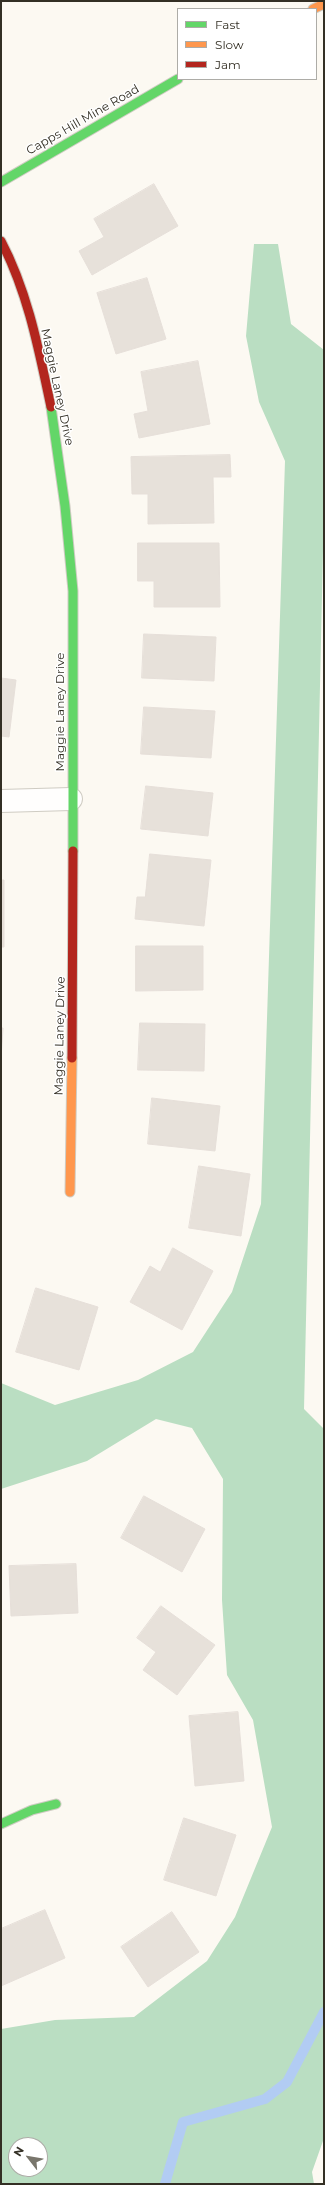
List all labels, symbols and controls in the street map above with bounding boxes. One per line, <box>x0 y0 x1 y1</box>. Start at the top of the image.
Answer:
legend <box>177 8 317 80</box>
text: Fast <box>215 17 240 32</box>
text: Slow <box>215 37 244 52</box>
text: Jam <box>215 57 241 72</box>
street label: Capps Hill Mine Road <box>24 82 142 158</box>
street label: Maggie Laney Drive <box>38 327 76 447</box>
street label: Maggie Laney Drive <box>53 652 67 772</box>
street label: Maggie Laney Drive <box>52 976 68 1096</box>
north arrow <box>8 2137 48 2177</box>
text: N <box>10 2144 27 2159</box>

